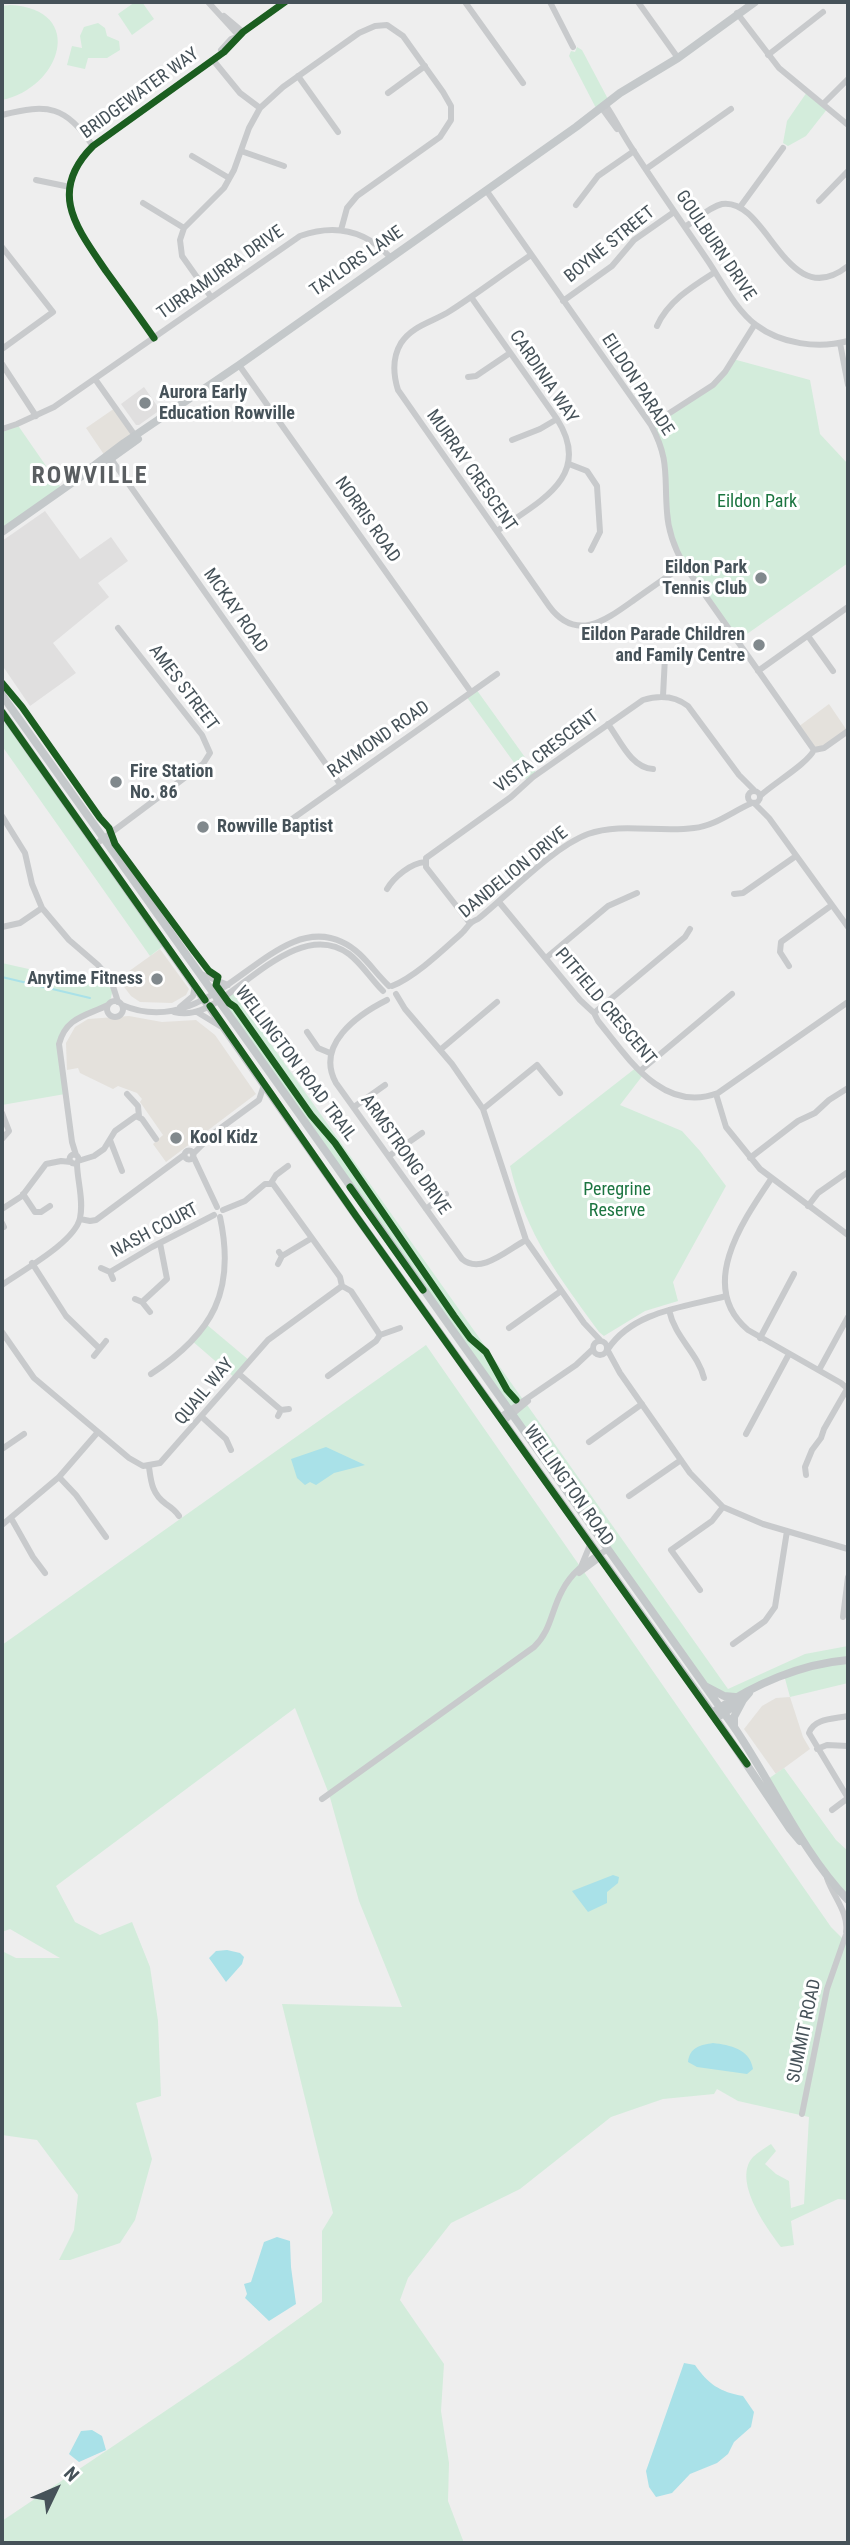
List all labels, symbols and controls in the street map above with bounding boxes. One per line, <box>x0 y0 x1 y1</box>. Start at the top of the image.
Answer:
street label: BRIDGEWATER WAY <box>77 44 203 144</box>
street label: GOULBURN DRIVE <box>670 187 760 305</box>
street label: BOYNE STREET <box>561 202 659 288</box>
street label: TURRAMURRA DRIVE <box>154 221 288 325</box>
street label: TAYLORS LANE <box>306 222 408 302</box>
street label: CARDINIA WAY <box>504 326 582 428</box>
street label: EILDON PARADE <box>596 330 678 440</box>
place label: Aurora Early Education Rowville <box>159 382 295 424</box>
marker: Aurora Early Education Rowville <box>137 395 153 411</box>
street label: MURRAY CRESCENT <box>421 406 521 536</box>
district label: ROWVILLE <box>33 463 147 491</box>
street label: NORRIS ROAD <box>330 473 404 567</box>
park label: Eildon Park <box>717 491 797 513</box>
place label: Eildon Park Tennis Club <box>662 557 747 600</box>
street label: MCKAY ROAD <box>198 565 272 657</box>
marker: Eildon Park Tennis Club <box>753 570 769 586</box>
place label: Eildon Parade Children and Family Centre <box>581 624 745 666</box>
marker: Eildon Parade Children and Family Centre <box>751 637 767 653</box>
street label: AMES STREET <box>144 641 222 735</box>
street label: RAYMOND ROAD <box>324 697 434 783</box>
street label: VISTA CRESCENT <box>491 706 603 798</box>
place label: Fire Station No. 86 <box>130 761 213 804</box>
marker: Fire Station No. 86 <box>108 774 124 790</box>
place label: Rowville Baptist <box>217 816 333 838</box>
marker: Rowville Baptist <box>195 819 211 835</box>
street label: DANDELION DRIVE <box>455 823 573 923</box>
street label: PITFIELD CRESCENT <box>550 944 660 1070</box>
place label: Anytime Fitness <box>27 968 143 990</box>
marker: Anytime Fitness <box>149 971 165 987</box>
street label: WELLINGTON ROAD TRAIL <box>230 982 360 1146</box>
street label: ARMSTRONG DRIVE <box>355 1091 455 1219</box>
place label: Kool Kidz <box>190 1127 258 1149</box>
marker: Kool Kidz <box>168 1130 184 1146</box>
park label: Peregrine Reserve <box>583 1179 651 1222</box>
street label: NASH COURT <box>108 1199 202 1263</box>
street label: QUAIL WAY <box>171 1354 239 1430</box>
street label: WELLINGTON ROAD <box>518 1422 618 1550</box>
street label: SUMMIT ROAD <box>783 1977 827 2085</box>
north arrow <box>21 2454 91 2524</box>
text: N <box>59 2462 84 2486</box>

